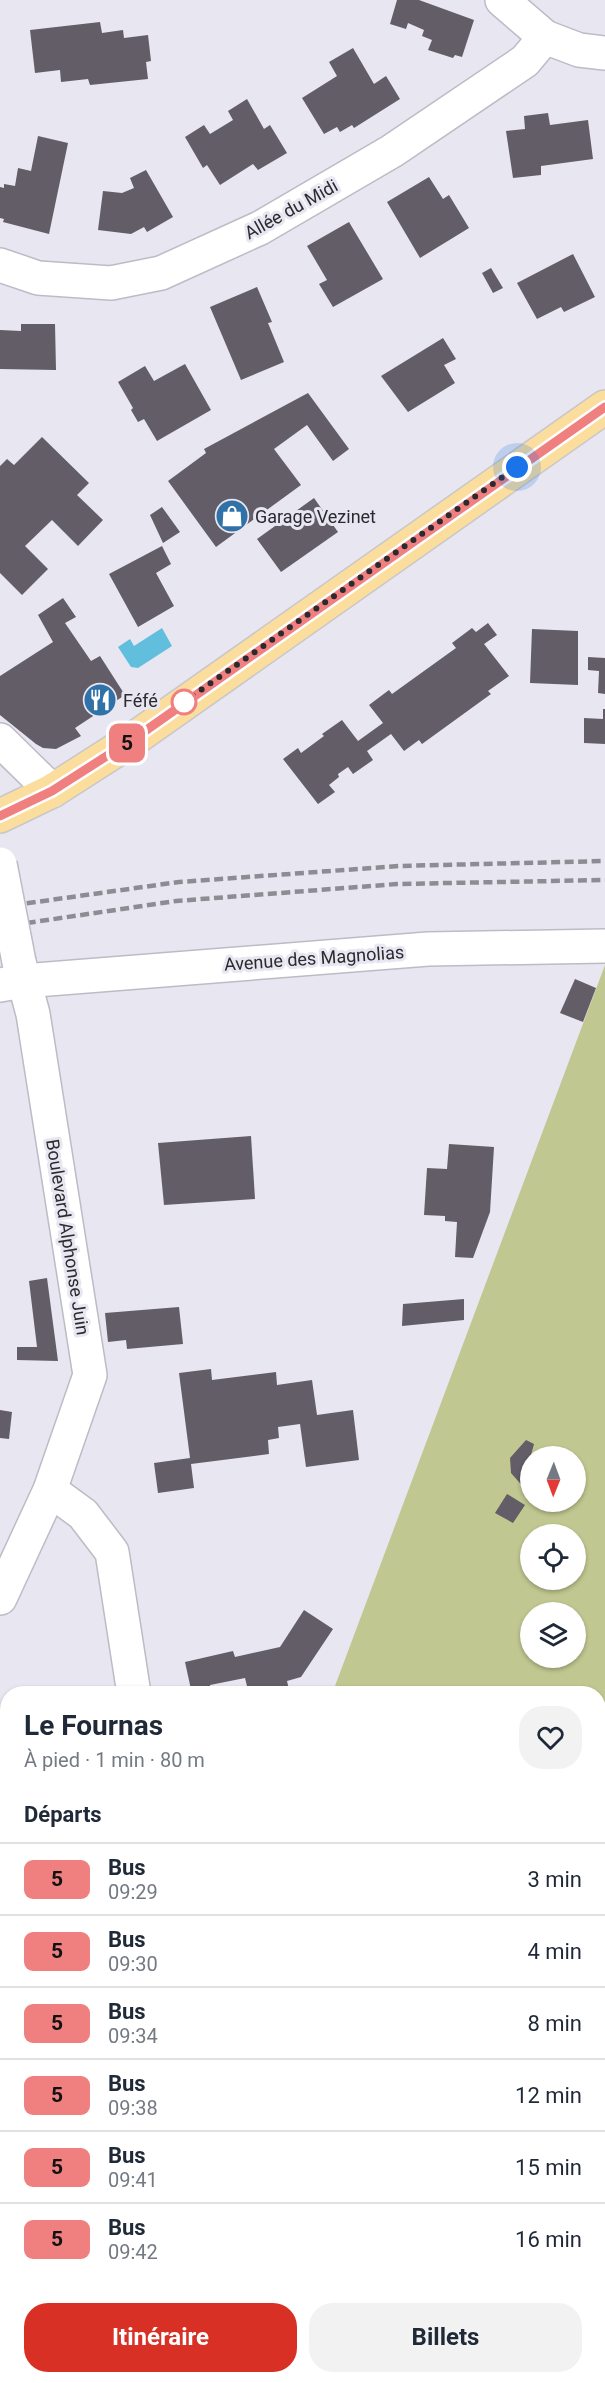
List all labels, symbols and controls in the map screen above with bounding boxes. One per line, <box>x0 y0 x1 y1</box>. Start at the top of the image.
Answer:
street label: Allée du Midi <box>241 175 341 243</box>
your location <box>502 452 532 482</box>
shop icon: Garage Vezinet <box>214 498 250 534</box>
place label: Garage Vezinet <box>255 506 376 527</box>
restaurant icon: Féfé <box>82 682 118 718</box>
unlabelled marker <box>171 689 197 715</box>
place label: Féfé <box>123 690 158 711</box>
line badge: 5 <box>108 724 146 762</box>
text: 5 <box>121 731 133 755</box>
street label: Avenue des Magnolias <box>223 941 405 975</box>
street label: Boulevard Alphonse Juin <box>42 1138 94 1336</box>
north arrow <box>520 1446 586 1512</box>
map controls <box>520 1446 586 1668</box>
button: locate <box>520 1524 586 1590</box>
button: layers <box>520 1602 586 1668</box>
button: heart <box>519 1706 582 1769</box>
text: Le Fournas <box>24 1709 163 1742</box>
text: À pied · 1 min · 80 m <box>24 1748 205 1772</box>
text: Départs <box>24 1802 102 1827</box>
text: Bus <box>108 1855 146 1880</box>
text: 5 <box>51 1867 63 1891</box>
text: 3 min <box>527 1867 582 1892</box>
text: 09:29 <box>108 1880 158 1904</box>
text: Bus <box>108 1927 146 1952</box>
text: 5 <box>51 1939 63 1963</box>
text: 4 min <box>527 1939 582 1964</box>
text: 09:30 <box>108 1952 158 1976</box>
text: Bus <box>108 1999 146 2024</box>
text: 5 <box>51 2011 63 2035</box>
text: 8 min <box>527 2011 582 2036</box>
text: 09:34 <box>108 2024 158 2048</box>
text: Bus <box>108 2071 146 2096</box>
text: 5 <box>51 2083 63 2107</box>
text: 12 min <box>515 2083 582 2108</box>
text: 09:38 <box>108 2096 158 2120</box>
text: Bus <box>108 2143 146 2168</box>
text: 5 <box>51 2155 63 2179</box>
text: 15 min <box>515 2155 582 2180</box>
text: 09:41 <box>108 2168 158 2192</box>
text: Bus <box>108 2215 146 2240</box>
text: 5 <box>51 2227 63 2251</box>
text: 16 min <box>515 2227 582 2252</box>
text: 09:42 <box>108 2240 158 2264</box>
button: Itinéraire <box>24 2303 297 2372</box>
button: Billets <box>309 2303 582 2372</box>

